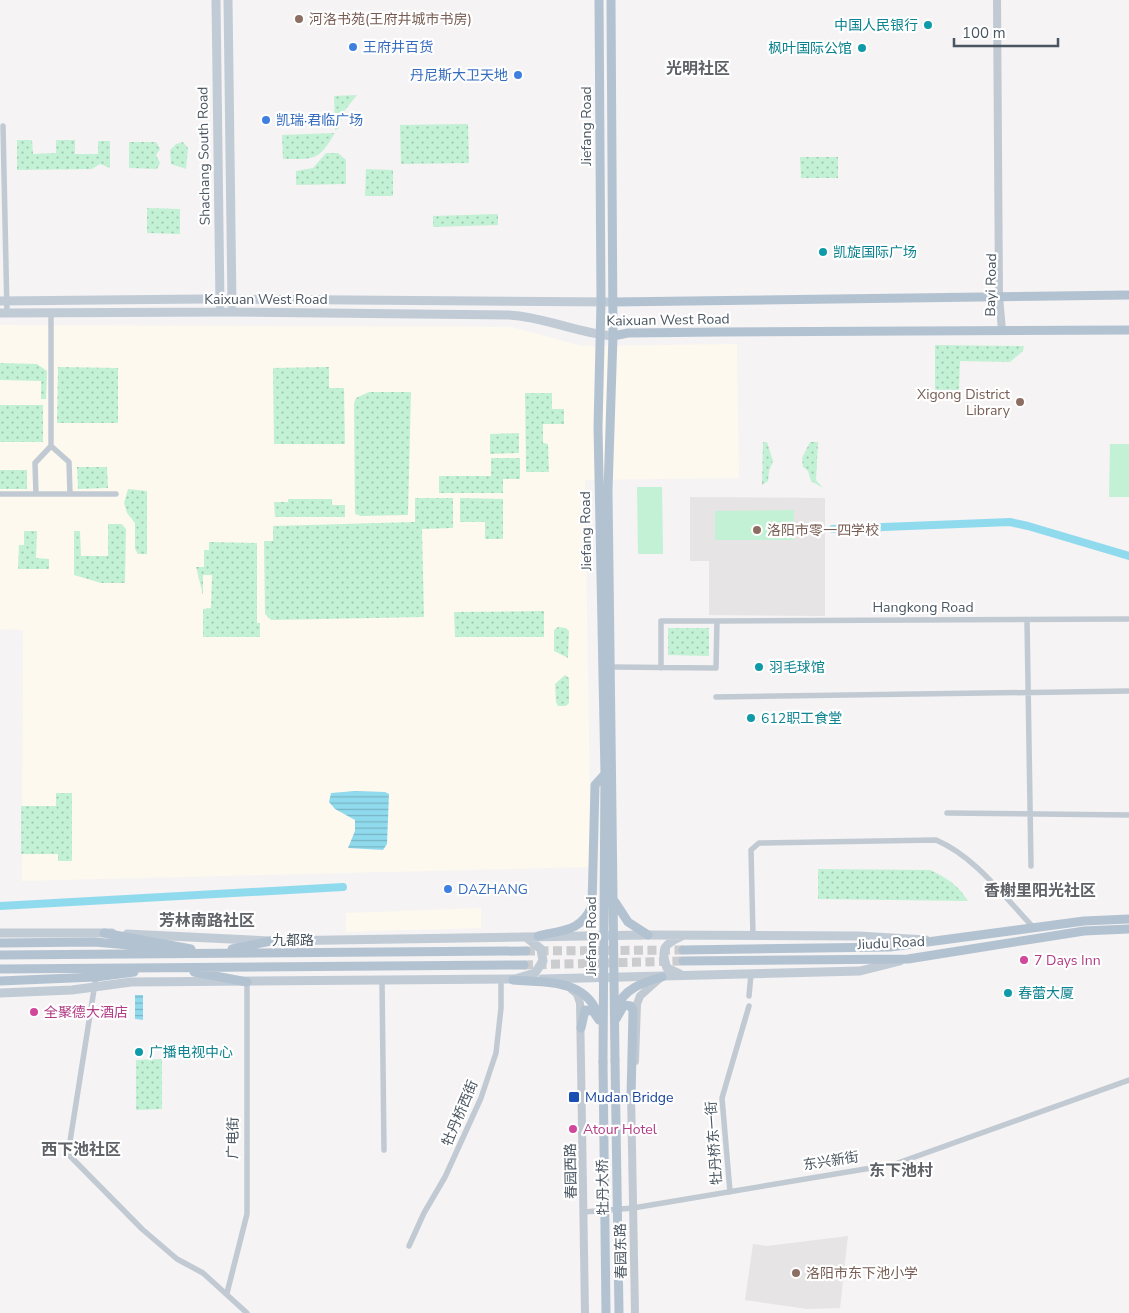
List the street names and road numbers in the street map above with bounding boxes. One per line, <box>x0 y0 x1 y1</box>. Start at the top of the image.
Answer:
street label: Shachang South Road <box>193 86 215 226</box>
street label: Jiefang Road <box>577 86 596 167</box>
street label: Bayi Road <box>981 253 1001 317</box>
street label: Kaixuan West Road <box>204 290 328 309</box>
street label: Kaixuan West Road <box>606 309 730 331</box>
street label: Jiefang Road <box>576 491 596 572</box>
street label: Hangkong Road <box>872 598 974 617</box>
street label: Jiefang Road <box>582 896 601 977</box>
street label: 九都路 <box>272 931 314 950</box>
street label: Jiudu Road <box>856 932 925 954</box>
street label: 牡丹桥西街 <box>438 1077 482 1149</box>
street label: 牡丹桥东一街 <box>702 1100 726 1186</box>
street label: 广电街 <box>223 1117 243 1159</box>
street label: 春园西路 <box>561 1143 581 1199</box>
street label: 东兴新街 <box>802 1147 860 1175</box>
street label: 牡丹大桥 <box>593 1159 613 1215</box>
street label: 春园东路 <box>611 1223 631 1279</box>

